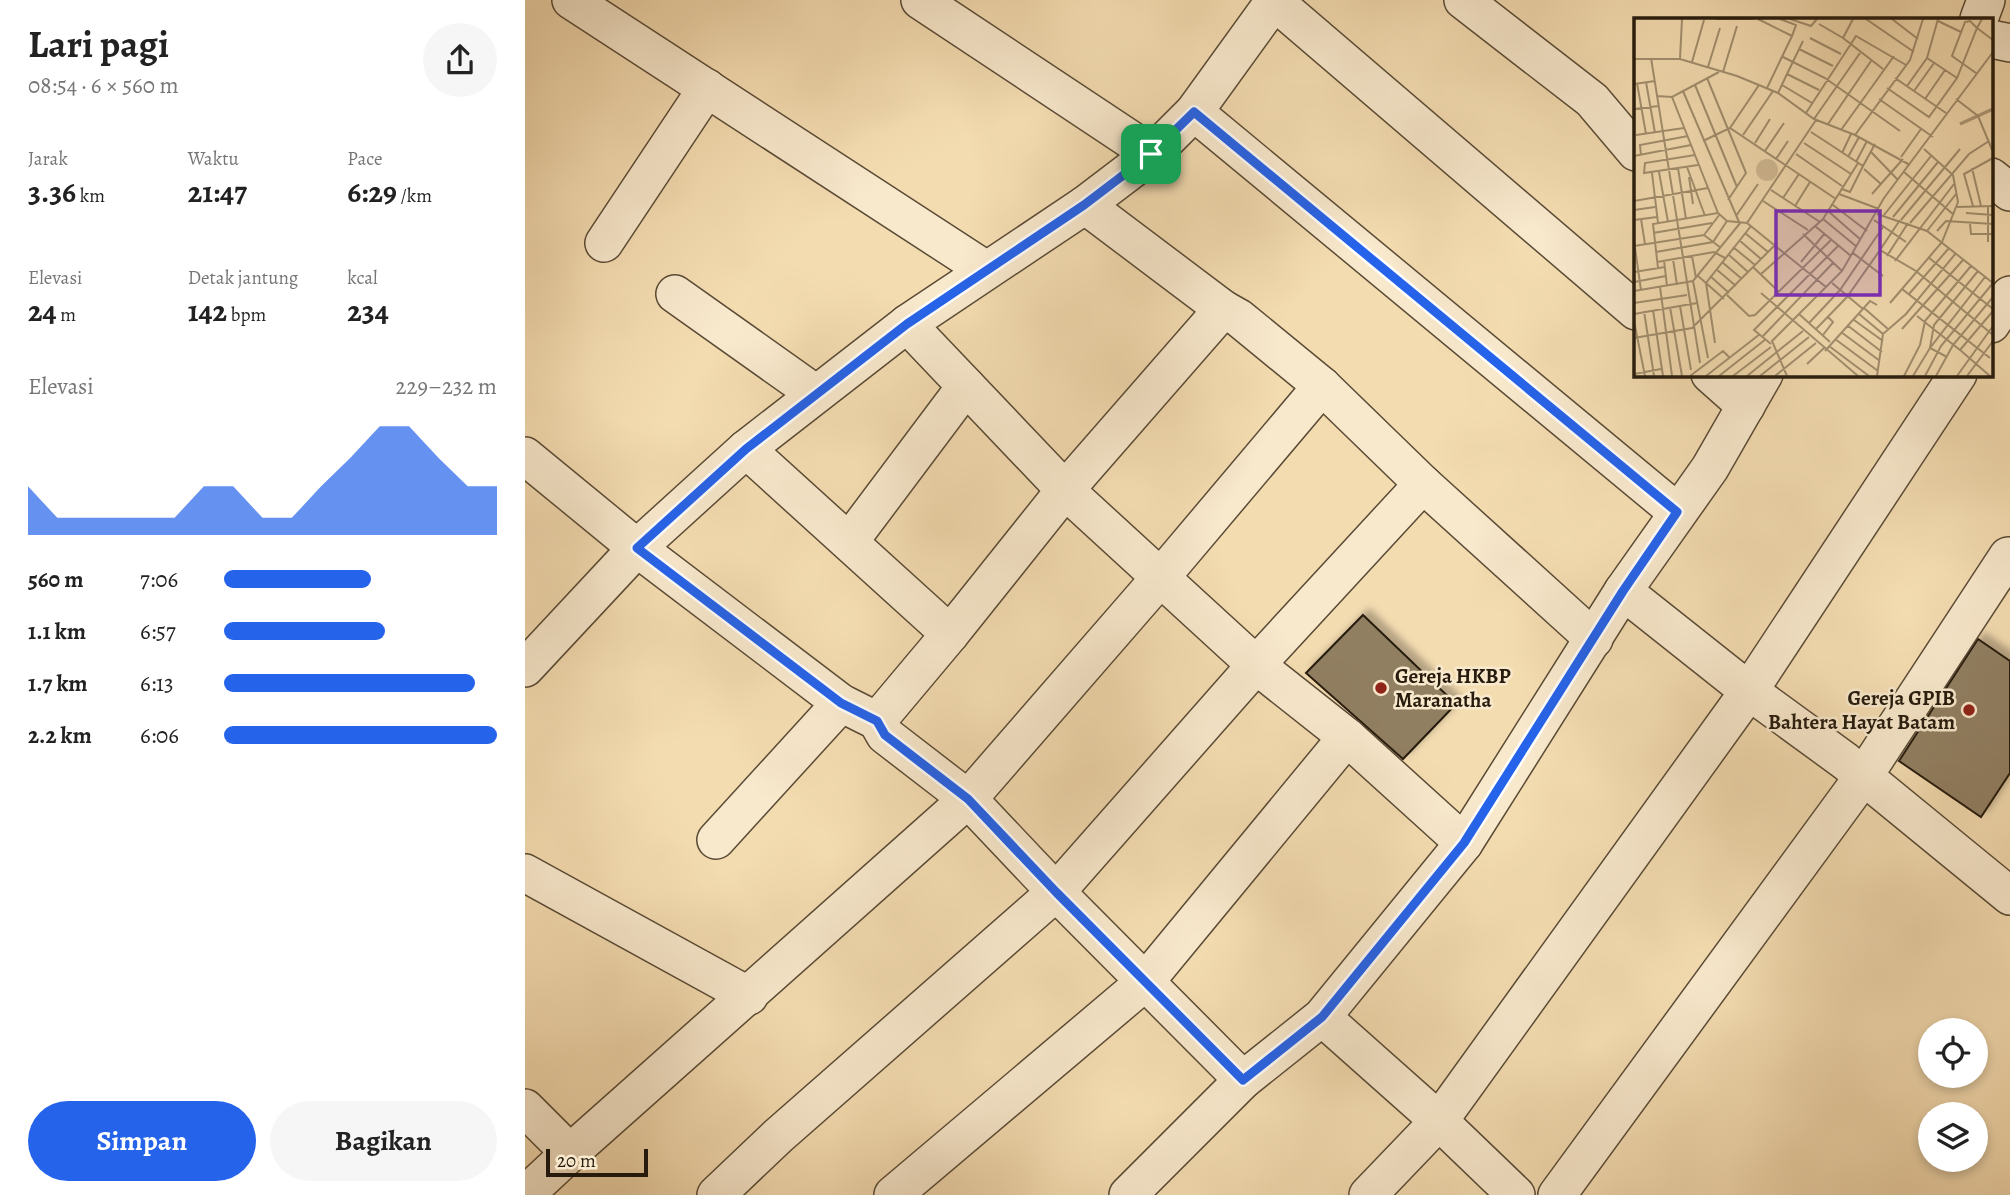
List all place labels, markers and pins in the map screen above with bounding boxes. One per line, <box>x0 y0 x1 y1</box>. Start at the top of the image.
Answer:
pin <box>1121 124 1181 184</box>
place label: Gereja HKBP Maranatha <box>1395 662 1511 714</box>
marker: Gereja HKBP Maranatha <box>1373 680 1389 696</box>
place label: Gereja GPIB Bahtera Hayat Batam <box>1768 684 1955 736</box>
marker: Gereja GPIB Bahtera Hayat Batam <box>1961 702 1977 718</box>

